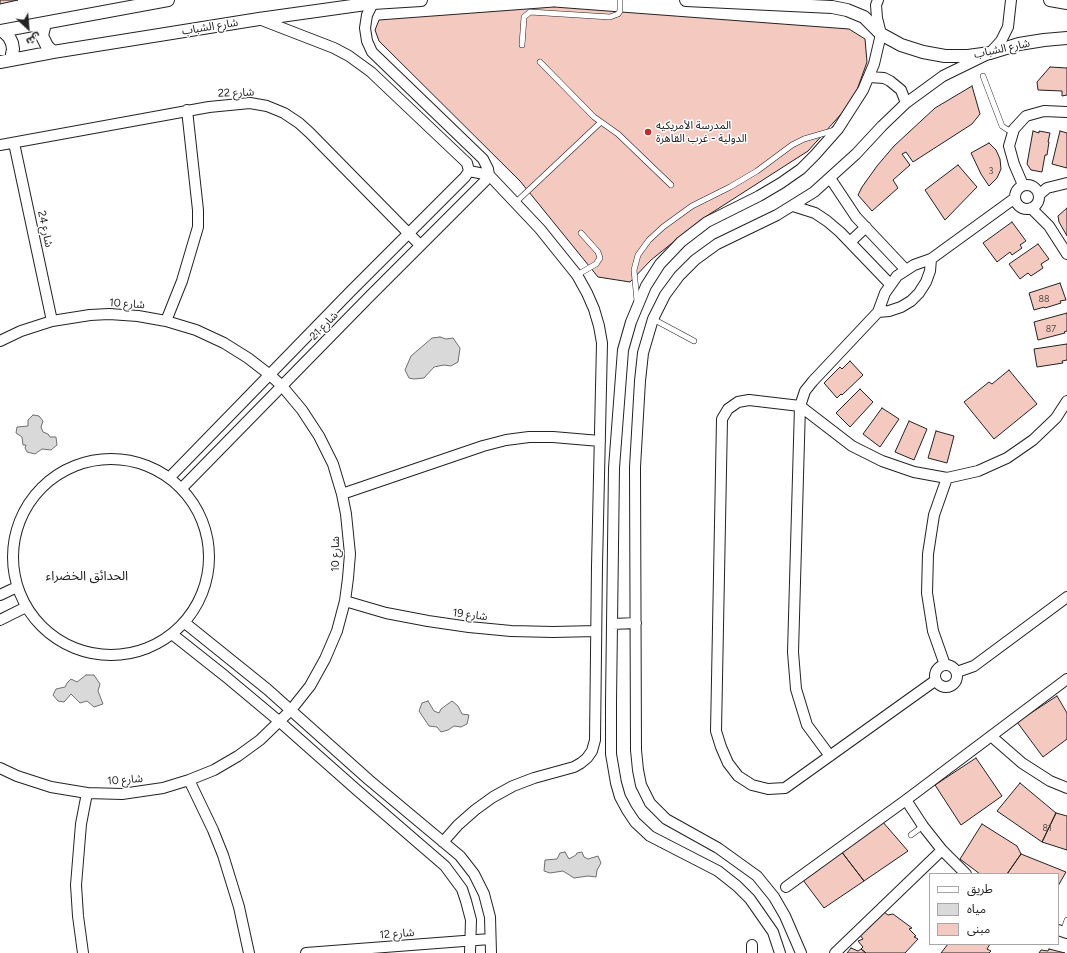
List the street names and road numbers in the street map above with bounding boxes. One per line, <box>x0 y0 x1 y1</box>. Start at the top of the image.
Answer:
street label: شارع الشباب <box>181 16 239 38</box>
street label: شارع الشباب <box>973 37 1031 61</box>
street label: شارع 22 <box>218 86 254 100</box>
street label: شارع 24 <box>35 209 55 249</box>
street label: شارع 10 <box>109 296 145 312</box>
street label: شارع 21 <box>307 309 341 343</box>
street label: شارع 10 <box>329 536 343 572</box>
street label: شارع 19 <box>452 606 488 624</box>
street label: شارع 10 <box>107 772 143 788</box>
street label: شارع 12 <box>379 926 415 942</box>

